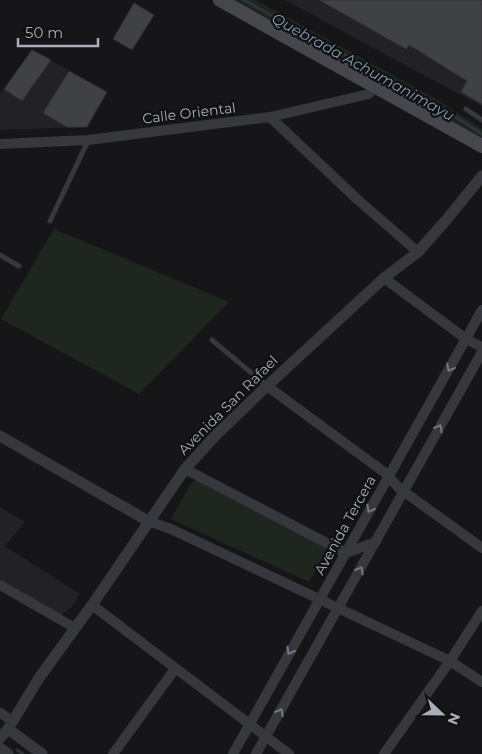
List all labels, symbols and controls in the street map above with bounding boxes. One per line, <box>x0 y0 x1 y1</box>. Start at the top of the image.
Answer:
water label: Quebrada Achumanimayu <box>269 8 458 125</box>
scale bar <box>18 15 98 47</box>
text: 50 m <box>25 23 63 42</box>
street label: Calle Oriental <box>141 98 237 128</box>
street label: Avenida San Rafael <box>174 351 282 459</box>
one-way arrow <box>446 362 456 371</box>
one-way arrow <box>433 424 443 433</box>
street label: Avenida Tercera <box>310 472 380 578</box>
one-way arrow <box>366 504 376 513</box>
one-way arrow <box>354 566 364 575</box>
one-way arrow <box>287 646 297 655</box>
north arrow <box>417 689 467 739</box>
one-way arrow <box>274 708 284 717</box>
text: N <box>444 710 465 727</box>

